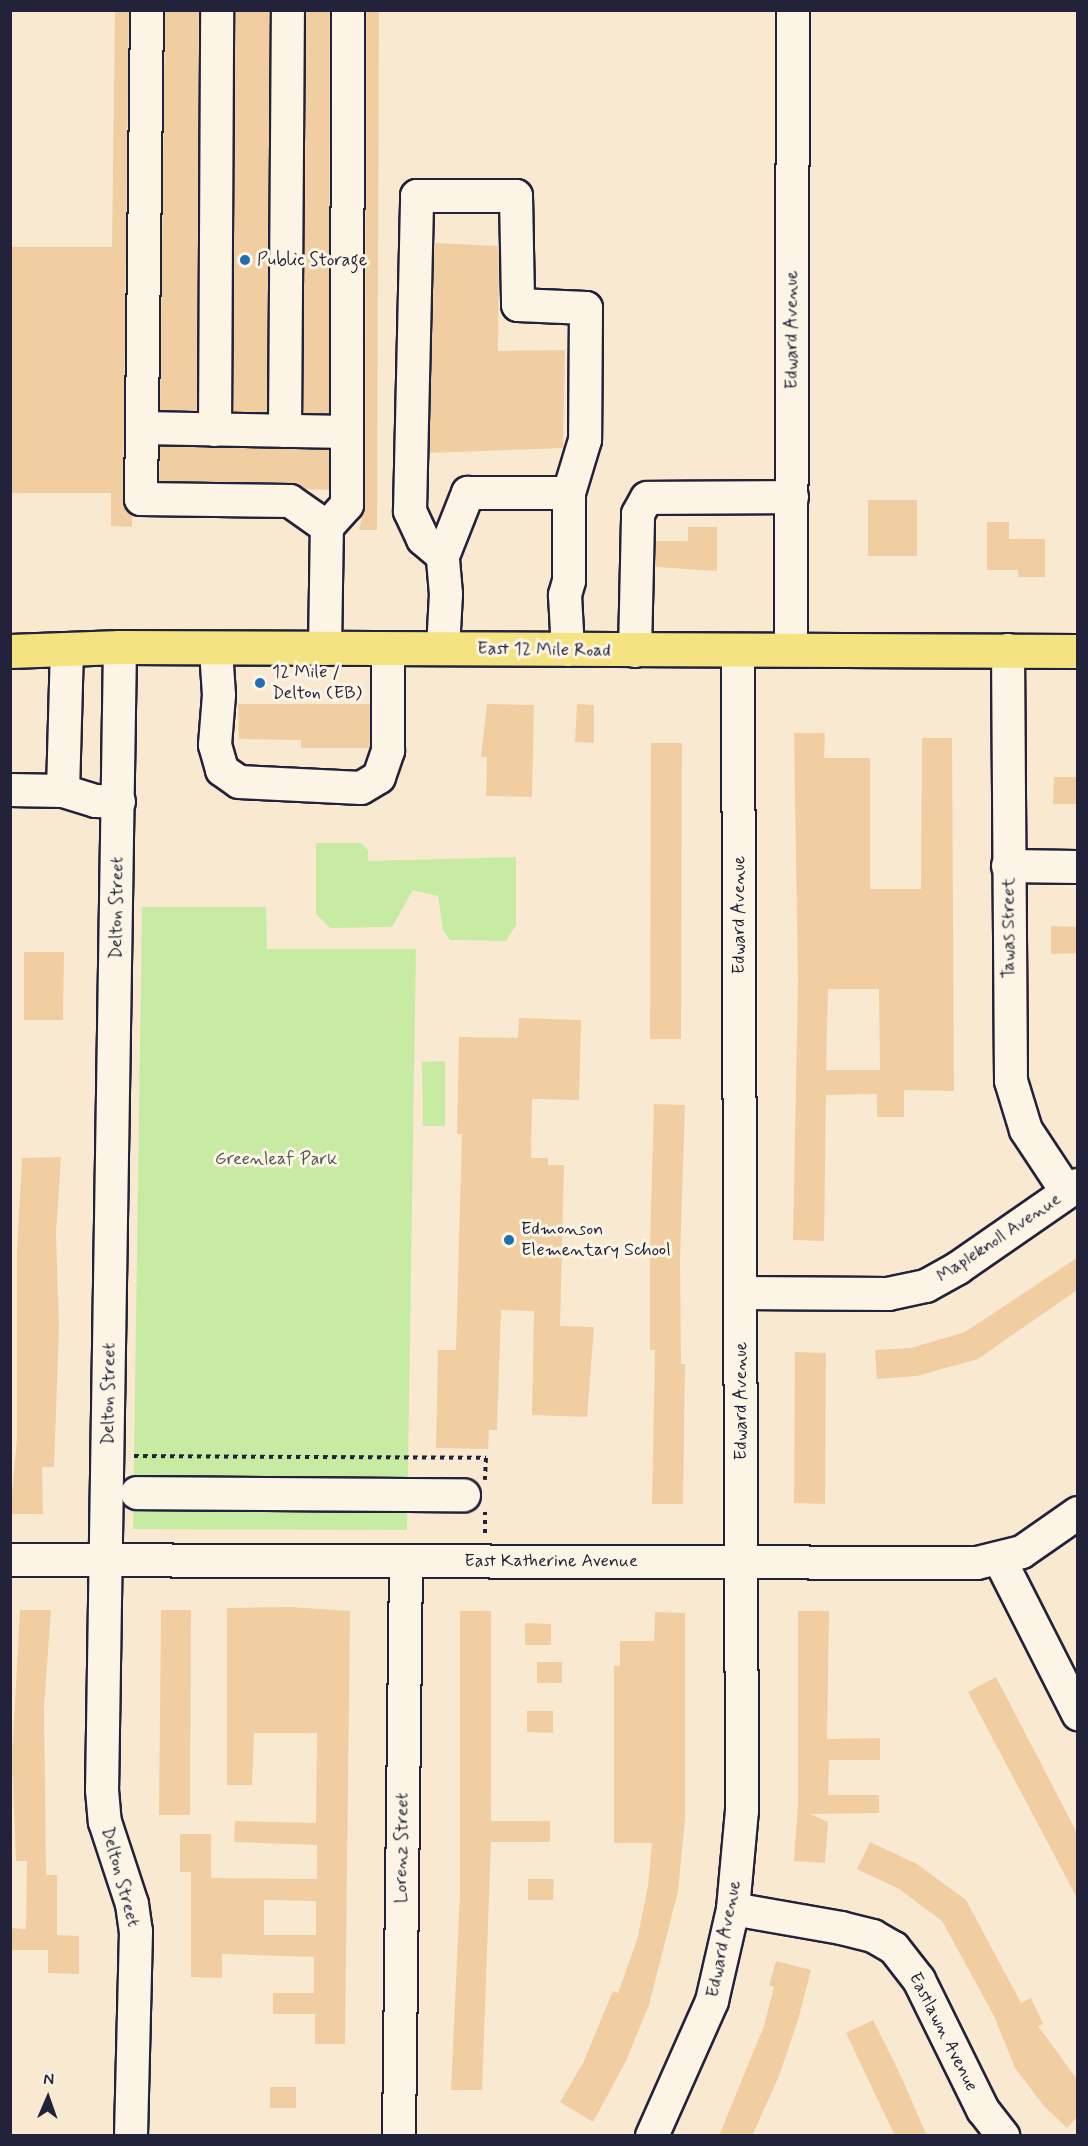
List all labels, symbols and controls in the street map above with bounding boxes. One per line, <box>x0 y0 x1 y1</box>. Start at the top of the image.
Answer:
place label: Public Storage <box>257 249 366 271</box>
marker: Public Storage <box>238 253 252 267</box>
street label: Edward Avenue <box>781 272 803 388</box>
street label: East 12 Mile Road <box>477 638 611 662</box>
place label: 12 Mile / Delton (EB) <box>272 662 362 704</box>
marker: 12 Mile / Delton (EB) <box>253 676 267 690</box>
street label: Delton Street <box>105 855 129 961</box>
street label: Edward Avenue <box>728 857 750 973</box>
street label: Tawas Street <box>998 877 1020 979</box>
park label: Greenleaf Park <box>216 1148 336 1170</box>
street label: Mapleknoll Avenue <box>935 1190 1063 1286</box>
place label: Edmonson Elementary School <box>521 1219 671 1262</box>
marker: Edmonson Elementary School <box>502 1233 516 1247</box>
street label: Delton Street <box>97 1341 121 1447</box>
street label: Edward Avenue <box>730 1343 752 1459</box>
street label: East Katherine Avenue <box>464 1550 638 1572</box>
street label: Lorenz Street <box>390 1791 414 1905</box>
street label: Delton Street <box>96 1823 144 1931</box>
street label: Edward Avenue <box>702 1880 746 1998</box>
street label: Eastlawn Avenue <box>903 1968 983 2096</box>
north arrow <box>18 2068 78 2128</box>
text: N <box>43 2069 54 2090</box>

